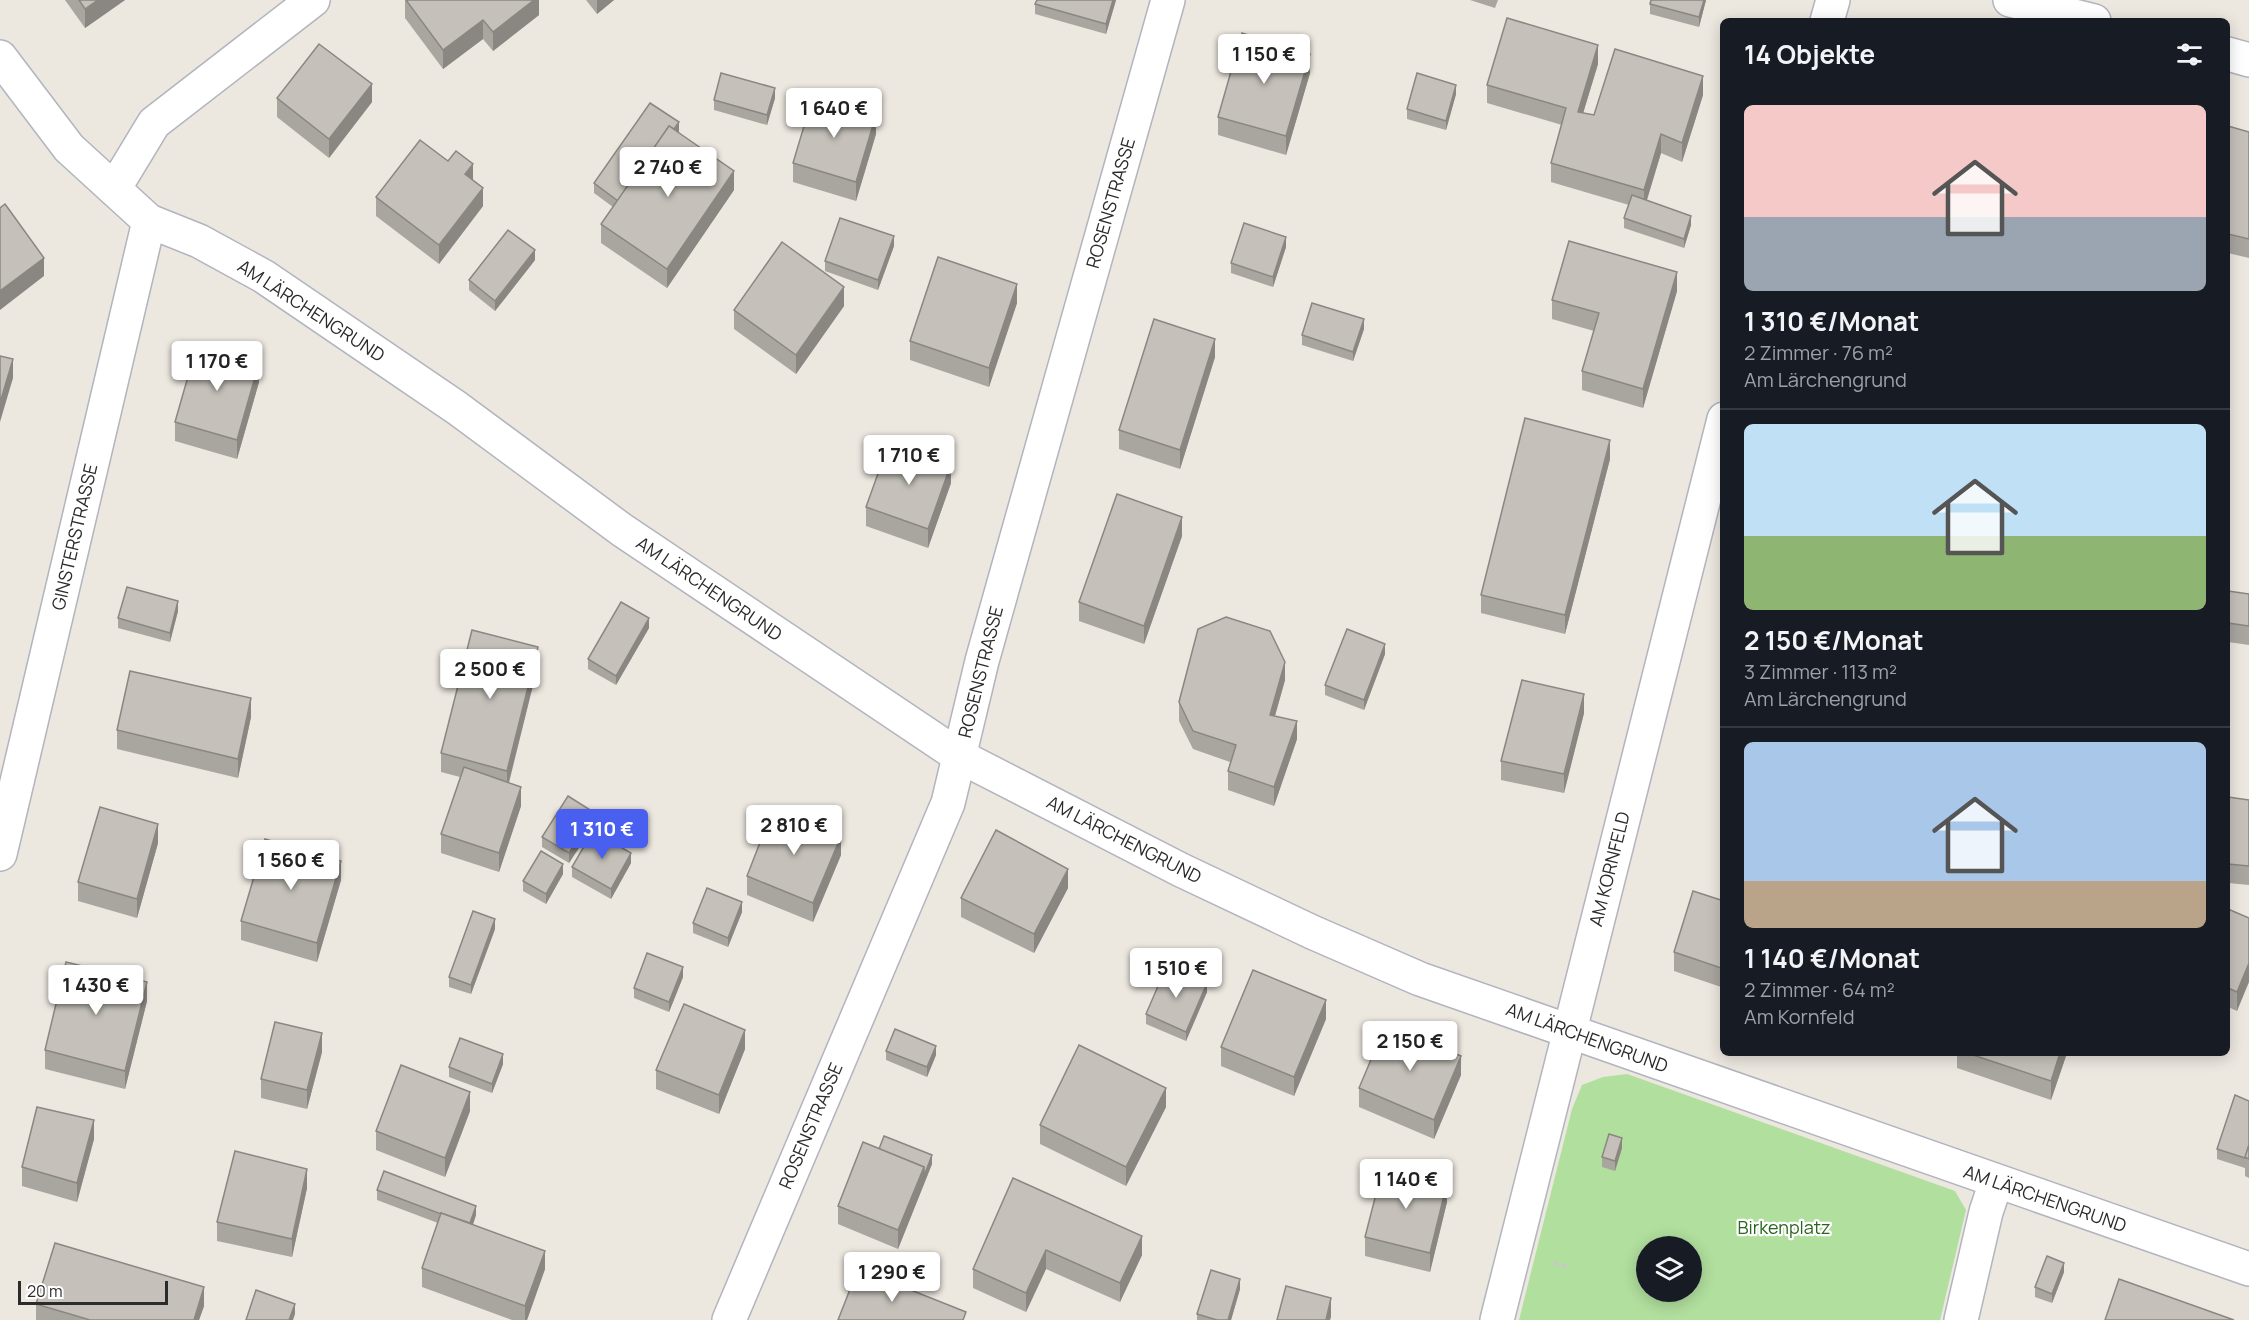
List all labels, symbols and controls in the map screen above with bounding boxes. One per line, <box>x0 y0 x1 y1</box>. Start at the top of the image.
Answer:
pin: 1 150 € <box>1209 34 1319 85</box>
text: 14 Objekte <box>1744 36 1875 72</box>
icon: filters <box>2173 38 2206 71</box>
text: 1 150 € <box>1232 40 1296 67</box>
pin: 1 640 € <box>779 88 889 139</box>
text: 1 640 € <box>800 94 868 121</box>
street label: ROSENSTRASSE <box>1080 135 1140 271</box>
icon: home <box>1921 144 2029 252</box>
pin: 2 740 € <box>613 147 723 198</box>
text: 2 740 € <box>634 153 702 180</box>
street label: AM LÄRCHENGRUND <box>233 254 390 367</box>
text: 1 310 €/Monat <box>1744 303 1919 339</box>
text: 2 Zimmer · 76 m² <box>1744 339 1893 366</box>
pin: 1 170 € <box>162 341 272 392</box>
text: 1 170 € <box>186 347 249 374</box>
text: Am Lärchengrund <box>1744 366 1907 393</box>
pin: 1 710 € <box>854 435 964 486</box>
text: 1 710 € <box>878 441 941 468</box>
street label: GINSTERSTRASSE <box>46 461 103 612</box>
icon: home <box>1921 463 2029 571</box>
street label: AM LÄRCHENGRUND <box>632 530 787 646</box>
street label: ROSENSTRASSE <box>952 603 1008 740</box>
text: 2 150 €/Monat <box>1744 622 1923 658</box>
pin: 2 500 € <box>435 649 545 700</box>
text: 2 500 € <box>454 655 526 682</box>
text: 3 Zimmer · 113 m² <box>1744 658 1897 685</box>
text: Am Lärchengrund <box>1744 685 1907 712</box>
icon: home <box>1921 781 2029 889</box>
street label: AM LÄRCHENGRUND <box>1043 790 1206 889</box>
pin: 2 810 € <box>739 805 849 856</box>
pin: 1 310 € <box>547 809 657 860</box>
street label: AM KORNFELD <box>1583 809 1635 929</box>
text: 2 810 € <box>760 811 828 838</box>
text: 1 310 € <box>570 815 634 842</box>
pin: 1 560 € <box>236 840 346 891</box>
text: 1 560 € <box>257 846 325 873</box>
text: 1 140 €/Monat <box>1744 940 1920 976</box>
pin: 1 510 € <box>1121 948 1231 999</box>
text: 1 510 € <box>1144 954 1208 981</box>
pin: 1 430 € <box>41 965 151 1016</box>
text: 1 430 € <box>62 971 130 998</box>
text: 2 Zimmer · 64 m² <box>1744 976 1895 1003</box>
street label: AM LÄRCHENGRUND <box>1503 997 1672 1078</box>
text: Am Kornfeld <box>1744 1003 1855 1030</box>
pin: 2 150 € <box>1355 1021 1465 1072</box>
text: 2 150 € <box>1376 1027 1444 1054</box>
street label: ROSENSTRASSE <box>773 1059 848 1192</box>
pin: 1 140 € <box>1351 1159 1461 1210</box>
street label: AM LÄRCHENGRUND <box>1961 1159 2130 1237</box>
text: 1 140 € <box>1374 1165 1438 1192</box>
park label: Birkenplatz <box>1737 1215 1831 1239</box>
map controls <box>1636 1236 1702 1302</box>
button: layers <box>1636 1236 1702 1302</box>
pin: 1 290 € <box>837 1252 947 1303</box>
text: 1 290 € <box>858 1258 926 1285</box>
scale bar <box>18 1278 168 1306</box>
text: 20 m <box>27 1280 63 1302</box>

